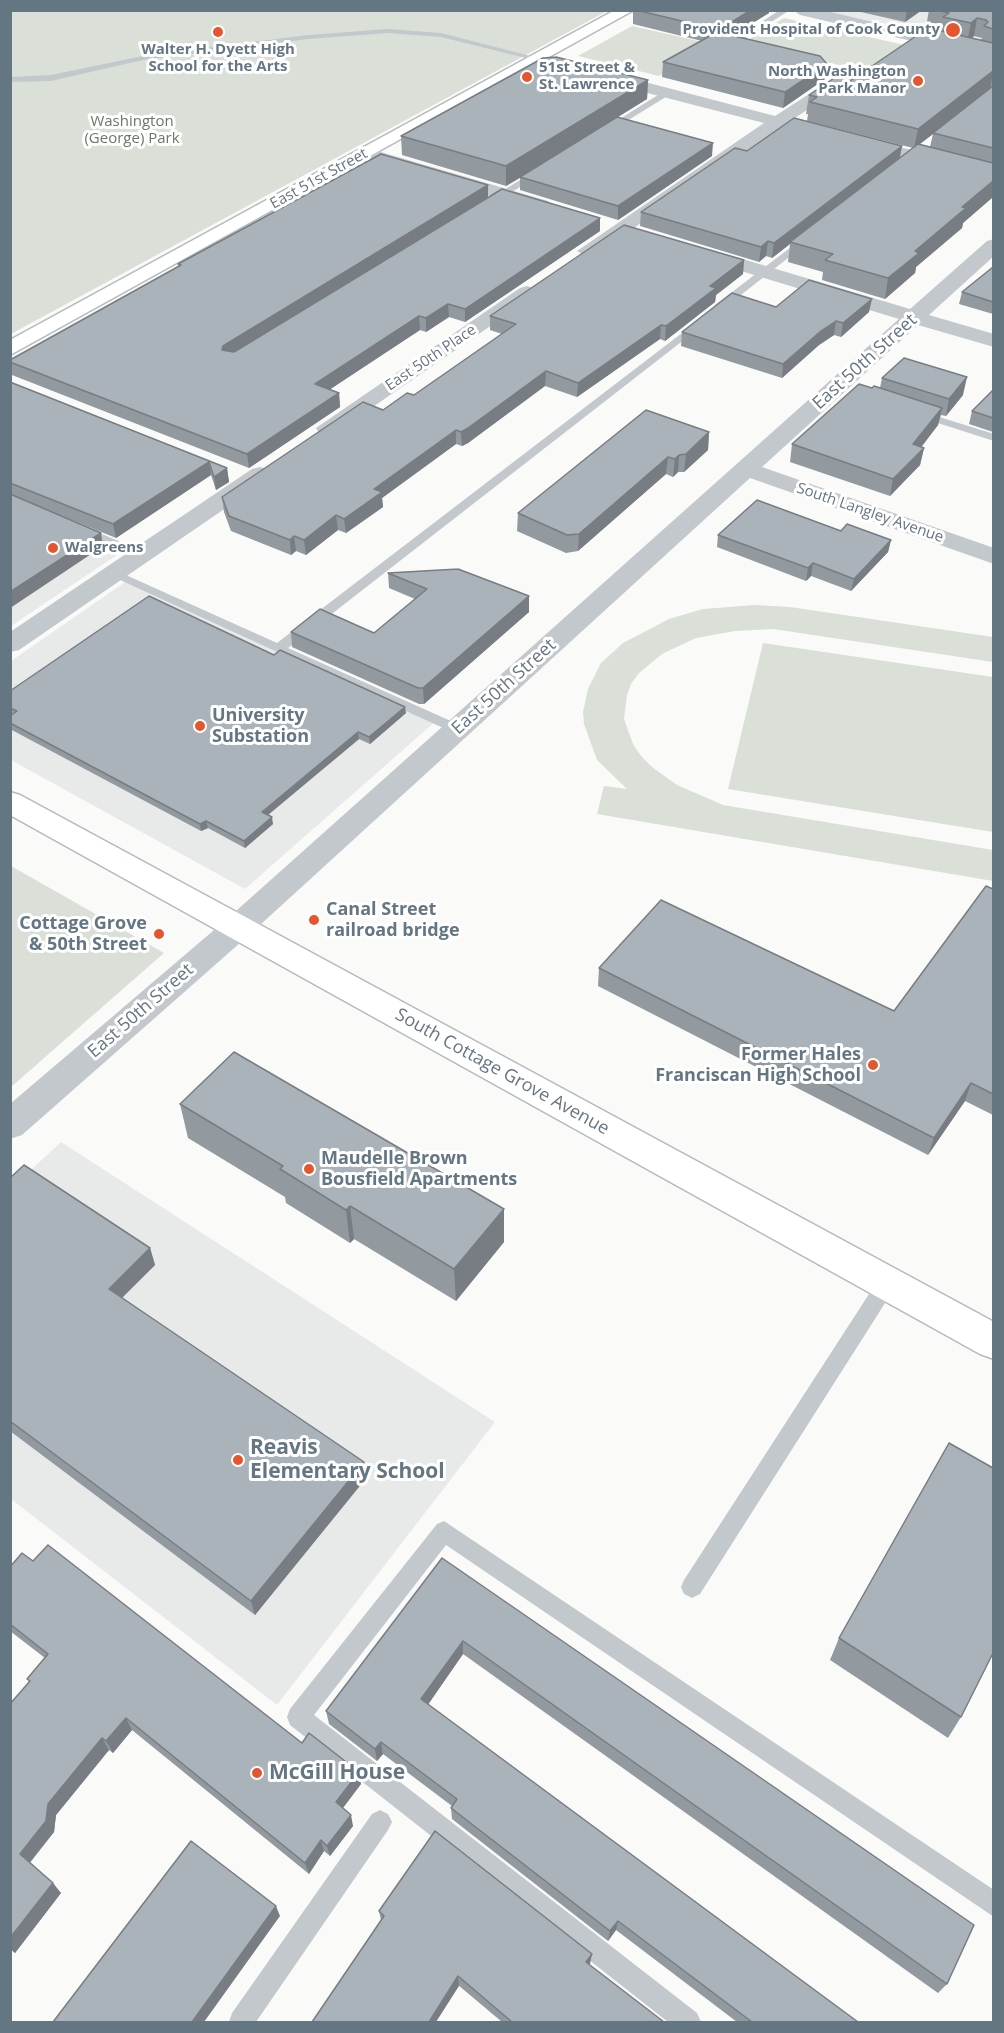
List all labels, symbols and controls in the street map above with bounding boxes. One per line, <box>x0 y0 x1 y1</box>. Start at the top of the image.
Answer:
place label: Provident Hospital of Cook County <box>682 21 940 39</box>
marker: Provident Hospital of Cook County <box>944 21 962 39</box>
marker: Walter H. Dyett High School for the Arts <box>211 25 225 39</box>
place label: Walter H. Dyett High School for the Arts <box>141 41 295 76</box>
place label: 51st Street & St. Lawrence <box>539 59 635 94</box>
place label: North Washington Park Manor <box>768 63 906 98</box>
marker: 51st Street & St. Lawrence <box>520 70 534 84</box>
marker: North Washington Park Manor <box>911 74 925 88</box>
park label: Washington (George) Park <box>84 113 180 148</box>
street label: East 51st Street <box>267 145 371 213</box>
street label: East 50th Street <box>808 310 922 414</box>
street label: East 50th Place <box>382 321 480 395</box>
street label: South Langley Avenue <box>794 479 946 547</box>
place label: Walgreens <box>65 539 143 557</box>
marker: Walgreens <box>46 541 60 555</box>
street label: East 50th Street <box>447 635 561 739</box>
place label: University Substation <box>212 705 309 748</box>
marker: University Substation <box>193 719 207 733</box>
place label: Canal Street railroad bridge <box>326 899 460 942</box>
place label: Cottage Grove & 50th Street <box>19 913 147 956</box>
marker: Canal Street railroad bridge <box>307 913 321 927</box>
marker: Cottage Grove & 50th Street <box>152 927 166 941</box>
street label: East 50th Street <box>84 959 198 1063</box>
street label: South Cottage Grove Avenue <box>391 1004 613 1140</box>
place label: Former Hales Franciscan High School <box>655 1044 861 1086</box>
marker: Former Hales Franciscan High School <box>866 1058 880 1072</box>
place label: Maudelle Brown Bousfield Apartments <box>321 1148 517 1190</box>
marker: Maudelle Brown Bousfield Apartments <box>302 1162 316 1176</box>
place label: Reavis Elementary School <box>250 1435 445 1485</box>
marker: Reavis Elementary School <box>231 1453 245 1467</box>
place label: McGill House <box>269 1760 405 1786</box>
marker: McGill House <box>250 1766 264 1780</box>

